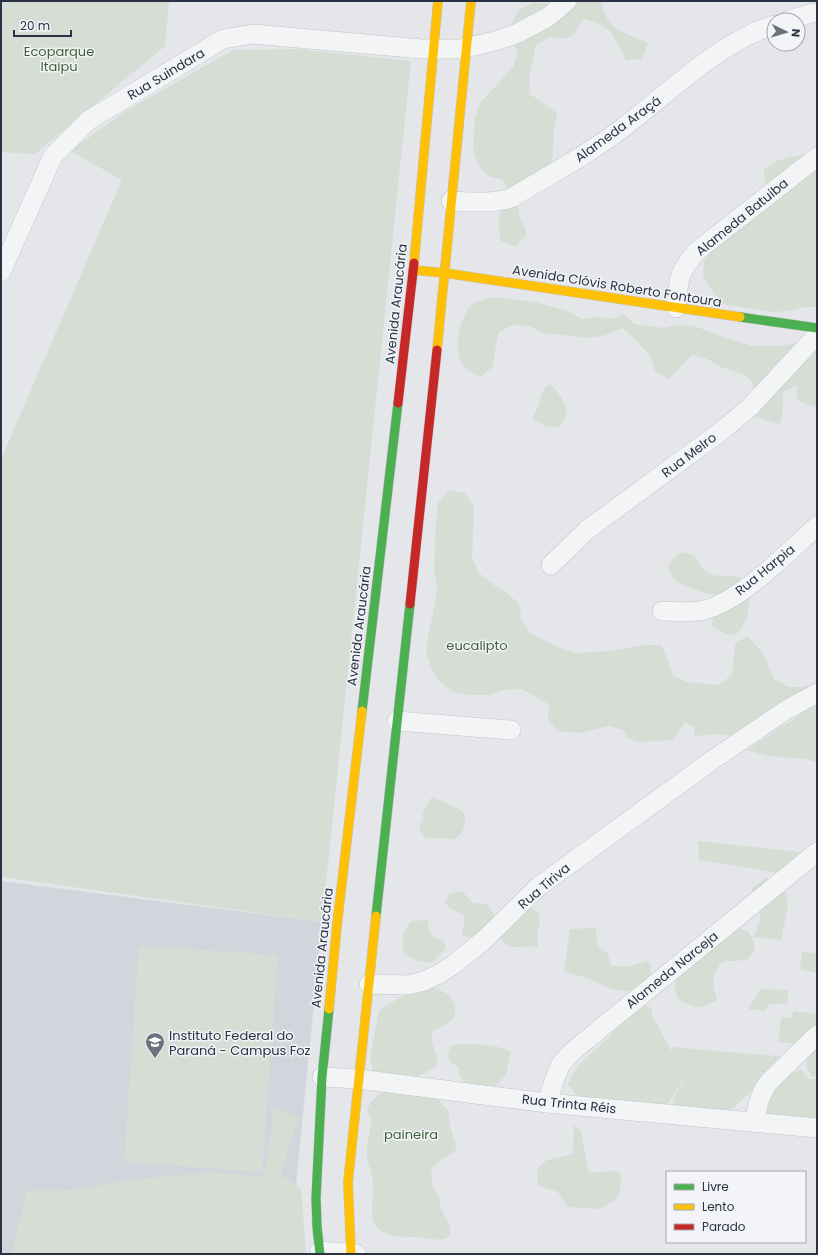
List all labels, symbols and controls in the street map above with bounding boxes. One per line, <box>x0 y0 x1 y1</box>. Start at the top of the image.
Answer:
scale bar <box>14 12 71 38</box>
north arrow <box>766 12 806 52</box>
text: 20 m <box>20 17 50 34</box>
text: N <box>788 28 804 38</box>
park label: Ecoparque Itaipu <box>24 42 94 76</box>
street label: Rua Suindara <box>124 43 208 105</box>
street label: Alameda Araçá <box>571 91 665 167</box>
street label: Alameda Batuiba <box>692 174 792 260</box>
street label: Avenida Araucária <box>380 243 412 365</box>
street label: Avenida Clóvis Roberto Fontoura <box>511 260 723 312</box>
street label: Rua Melro <box>658 428 720 482</box>
street label: Rua Harpia <box>731 540 799 600</box>
street label: Avenida Araucária <box>342 565 376 687</box>
park label: eucalipto <box>446 636 508 655</box>
street label: Rua Tiriva <box>514 859 574 913</box>
street label: Avenida Araucária <box>306 887 338 1009</box>
street label: Alameda Narceja <box>622 927 722 1013</box>
place label: Instituto Federal do Paraná - Campus Foz <box>169 1026 311 1060</box>
school or university icon: Instituto Federal do Paraná - Campus Foz <box>144 1031 166 1059</box>
street label: Rua Trinta Réis <box>521 1090 617 1118</box>
park label: paineira <box>384 1125 438 1144</box>
legend <box>666 1171 806 1243</box>
text: Livre <box>702 1178 729 1195</box>
text: Lento <box>702 1198 735 1215</box>
text: Parado <box>702 1218 746 1235</box>

